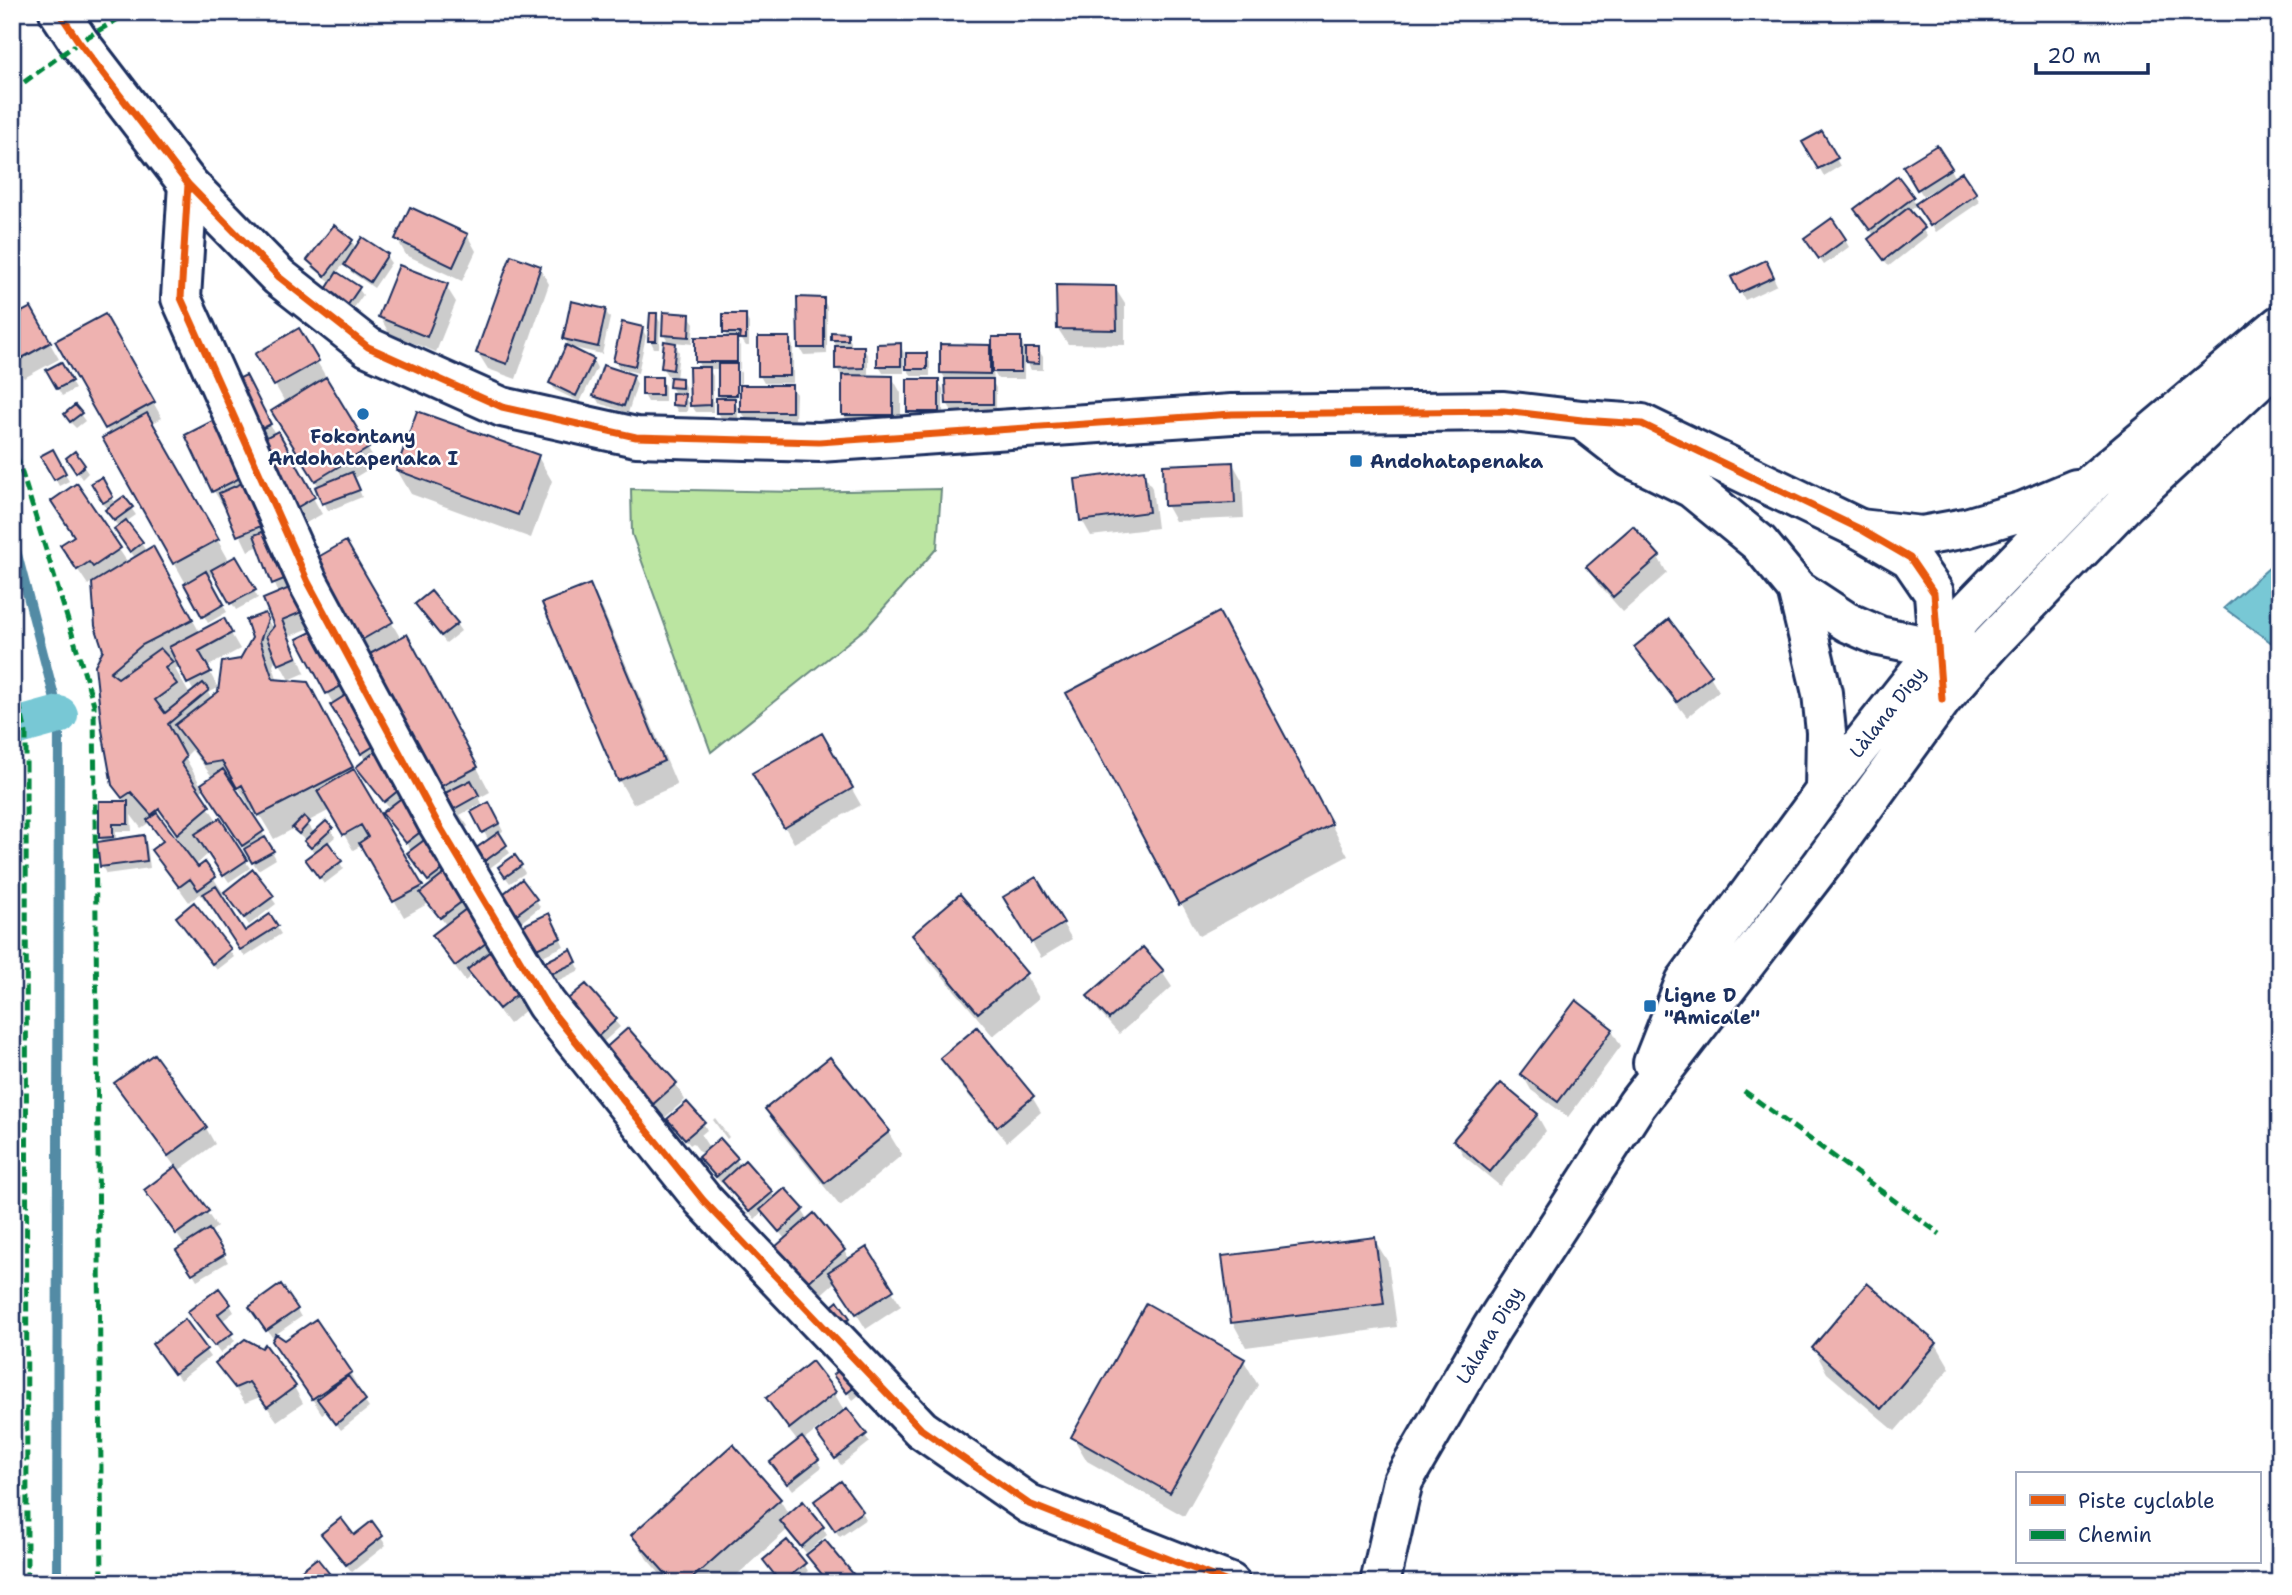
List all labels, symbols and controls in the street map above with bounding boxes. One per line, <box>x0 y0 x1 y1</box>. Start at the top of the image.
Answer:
scale bar <box>2036 32 2148 76</box>
text: 20 m <box>2047 42 2101 70</box>
marker: Fokontany Andohatapenaka I <box>355 406 371 422</box>
place label: Fokontany Andohatapenaka I <box>268 424 459 471</box>
place label: Andohatapenaka <box>1370 449 1543 474</box>
marker: Andohatapenaka <box>1348 453 1364 469</box>
street label: Làlana Digy <box>1844 661 1931 763</box>
place label: Ligne D "Amicale" <box>1664 983 1760 1030</box>
marker: Ligne D "Amicale" <box>1642 998 1658 1014</box>
street label: Làlana Digy <box>1451 1282 1528 1389</box>
legend <box>2016 1472 2260 1564</box>
text: Piste cyclable <box>2078 1487 2215 1515</box>
text: Chemin <box>2078 1521 2152 1549</box>

